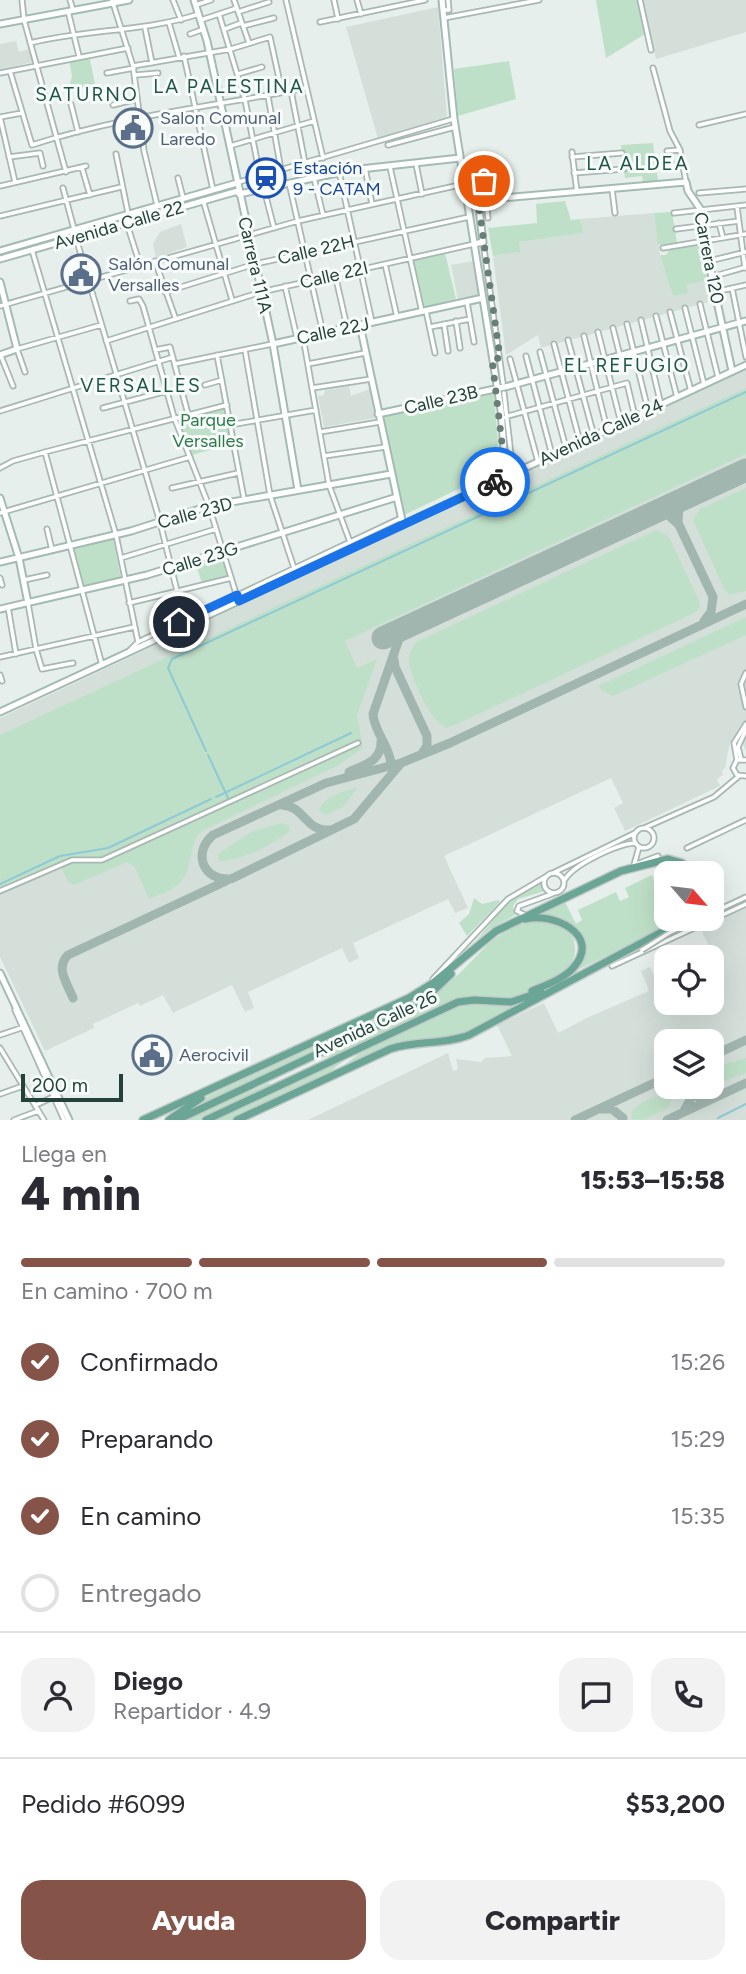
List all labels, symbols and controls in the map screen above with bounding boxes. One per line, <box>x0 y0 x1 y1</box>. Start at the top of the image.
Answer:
district label: LA PALESTINA <box>153 75 305 98</box>
district label: SATURNO <box>35 83 139 106</box>
public building icon: Salon Comunal Laredo <box>112 107 154 149</box>
place label: Salon Comunal Laredo <box>160 107 281 150</box>
pin <box>454 151 514 211</box>
district label: LA ALDEA <box>586 152 690 175</box>
station icon: Estación 9 - CATAM <box>245 157 287 199</box>
place label: Estación 9 - CATAM <box>293 157 381 200</box>
icon: bag <box>465 162 503 200</box>
street label: Avenida Calle 22 <box>52 196 186 254</box>
street label: Carrera 120 <box>689 210 729 306</box>
street label: Carrera 111A <box>233 215 277 315</box>
street label: Calle 22H <box>276 231 356 269</box>
public building icon: Salón Comunal Versalles <box>60 253 102 295</box>
place label: Salón Comunal Versalles <box>108 253 229 296</box>
street label: Calle 22I <box>298 256 370 294</box>
street label: Calle 22J <box>295 313 371 349</box>
district label: EL REFUGIO <box>564 354 690 377</box>
district label: VERSALLES <box>80 374 202 397</box>
street label: Calle 23B <box>402 381 480 419</box>
street label: Avenida Calle 24 <box>535 394 667 470</box>
park label: Parque Versalles <box>172 409 244 452</box>
courier <box>460 447 530 517</box>
icon: bike <box>476 463 514 501</box>
street label: Calle 23D <box>155 492 235 534</box>
street label: Calle 23G <box>160 537 241 581</box>
pin <box>149 592 209 652</box>
icon: home <box>160 603 198 641</box>
north arrow <box>654 861 724 931</box>
map controls <box>654 861 724 1099</box>
button: locate <box>654 945 724 1015</box>
street label: Avenida Calle 26 <box>310 986 440 1062</box>
button: layers <box>654 1029 724 1099</box>
public building icon: Aerocivil <box>131 1034 173 1076</box>
place label: Aerocivil <box>179 1044 249 1066</box>
scale bar <box>21 1071 122 1103</box>
text: 200 m <box>32 1074 88 1097</box>
text: Llega en <box>21 1140 107 1168</box>
text: 15:53–15:58 <box>580 1164 725 1196</box>
text: 4 min <box>21 1166 141 1222</box>
text: En camino · 700 m <box>21 1277 213 1305</box>
icon: check <box>21 1343 59 1381</box>
text: Confirmado <box>80 1346 218 1378</box>
text: 15:26 <box>671 1348 725 1376</box>
icon: check <box>21 1420 59 1458</box>
text: Preparando <box>80 1423 213 1455</box>
text: 15:29 <box>671 1425 725 1453</box>
icon: check <box>21 1497 59 1535</box>
text: En camino <box>80 1500 201 1532</box>
text: 15:35 <box>671 1502 725 1530</box>
text: Entregado <box>80 1577 202 1609</box>
button: person <box>21 1658 95 1732</box>
button: chat <box>559 1658 633 1732</box>
button: phone <box>651 1658 725 1732</box>
text: Diego <box>113 1665 183 1697</box>
text: Repartidor · 4.9 <box>113 1697 271 1725</box>
text: Pedido #6099 <box>21 1788 185 1820</box>
text: $53,200 <box>626 1788 725 1820</box>
button: Ayuda <box>21 1880 366 1960</box>
button: Compartir <box>380 1880 725 1960</box>

